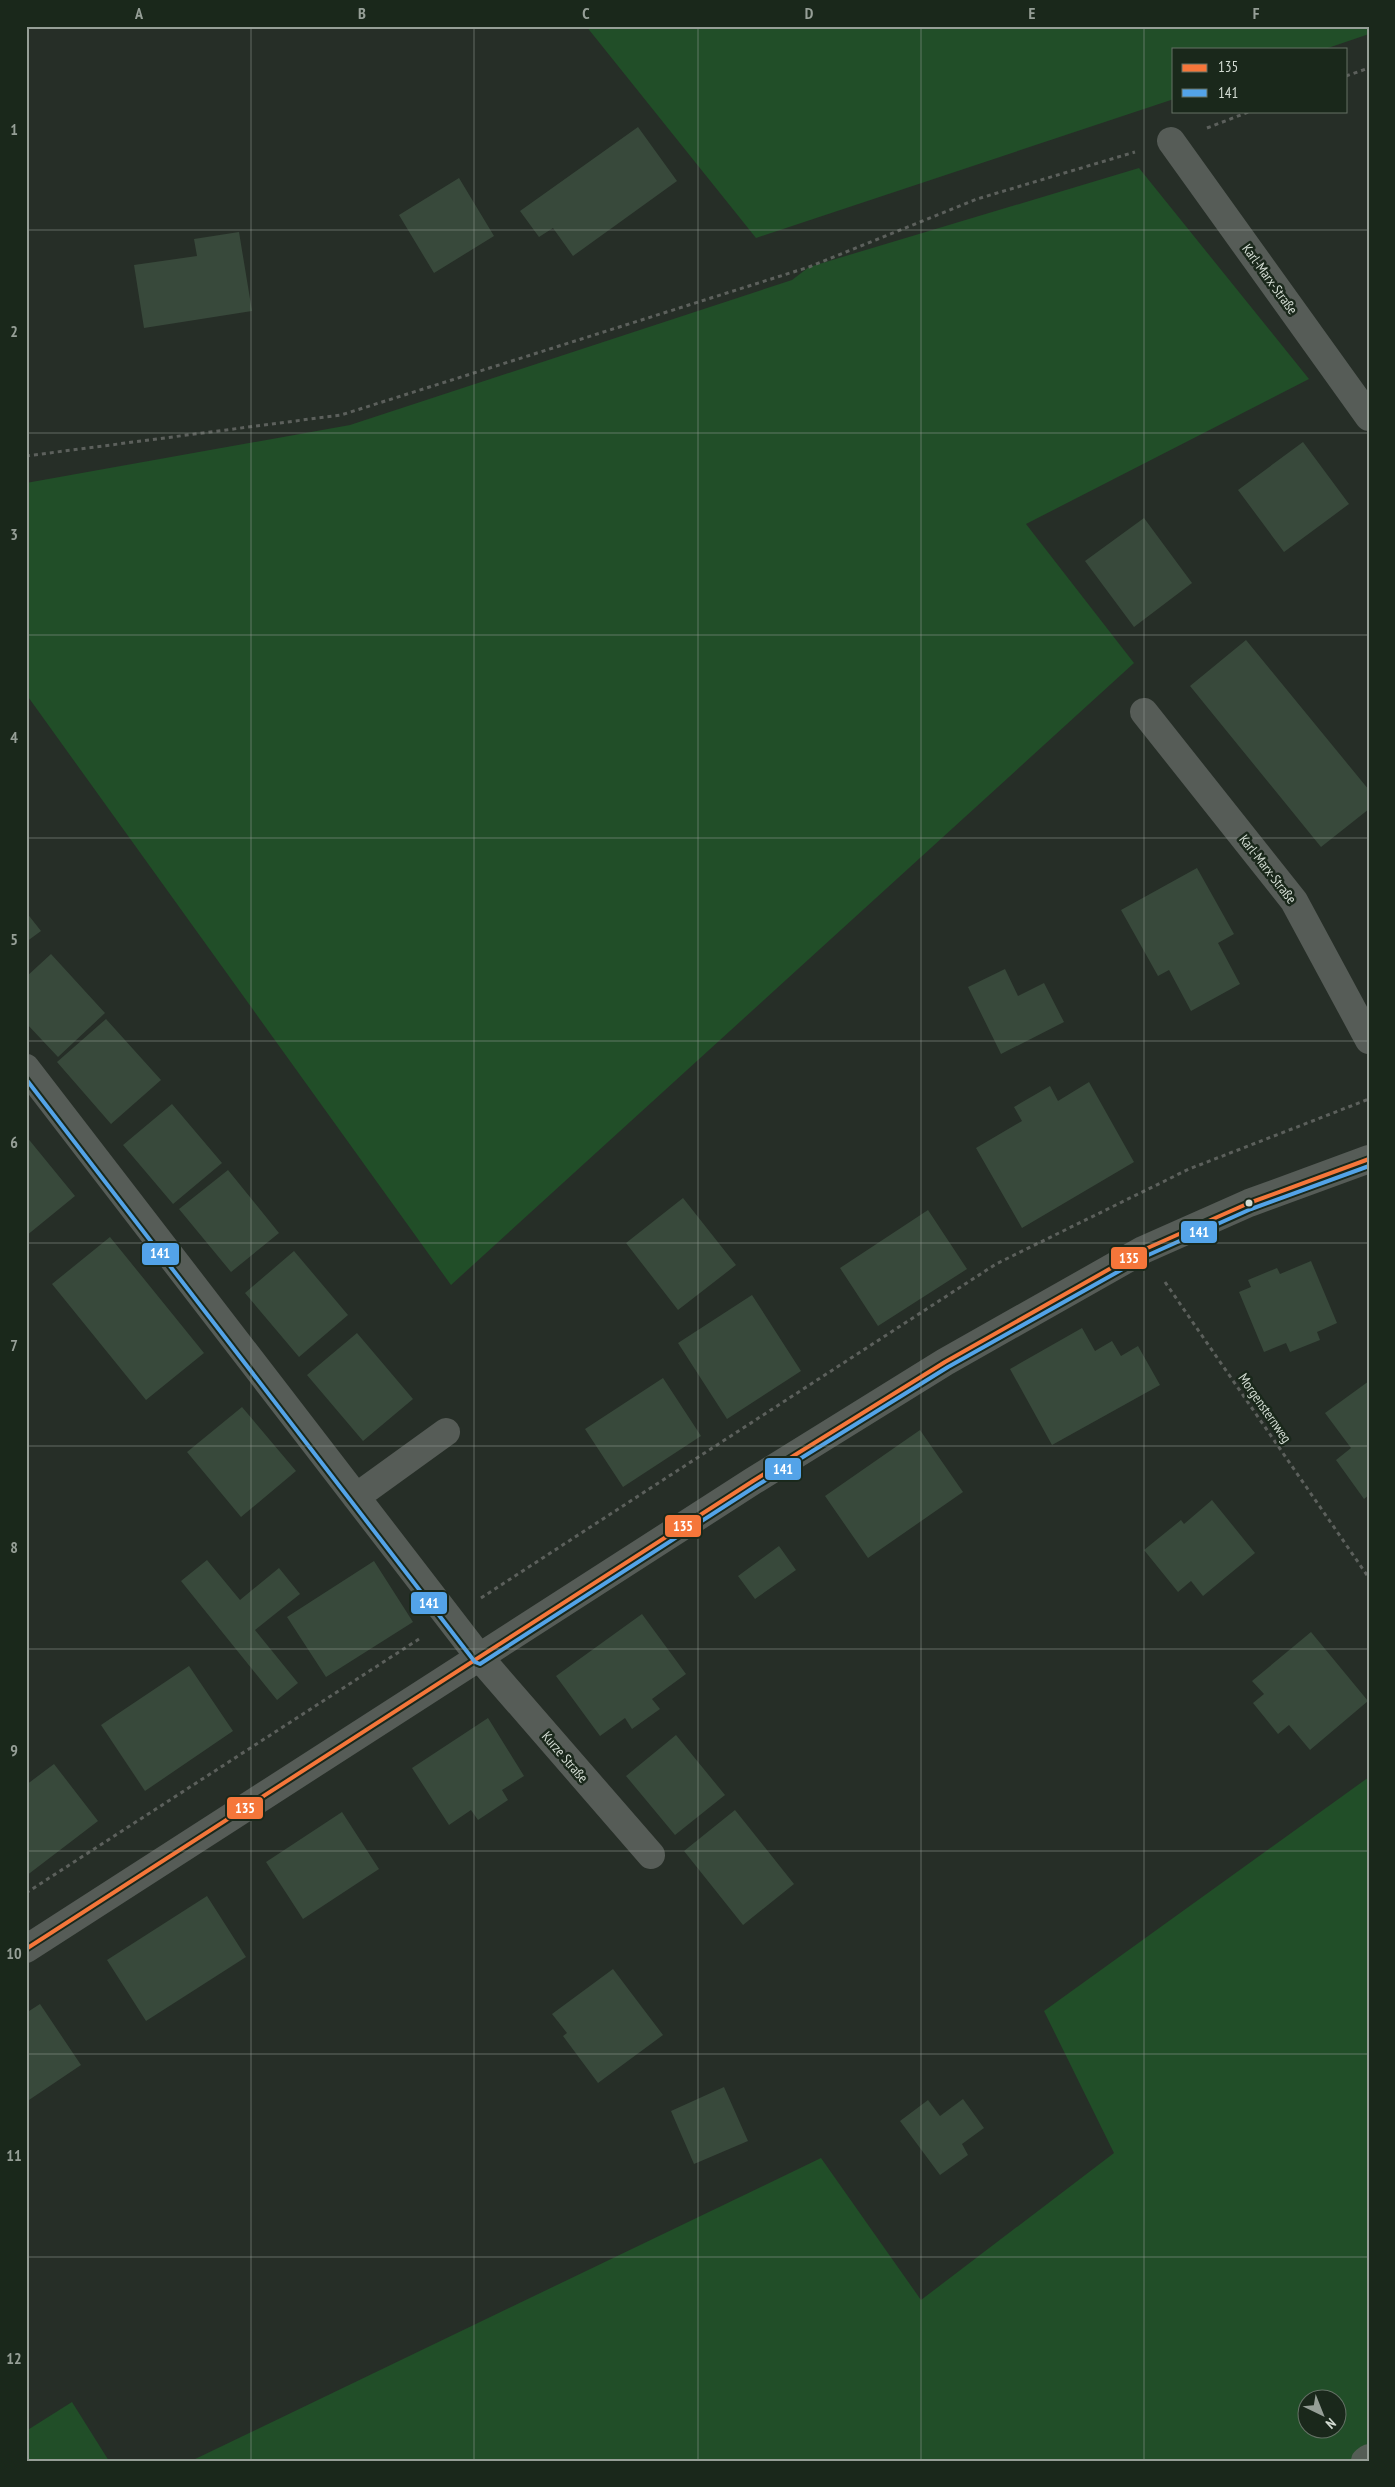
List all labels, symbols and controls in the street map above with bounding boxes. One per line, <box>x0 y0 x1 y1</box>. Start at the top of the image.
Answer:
text: A <box>134 3 144 23</box>
text: B <box>358 3 366 23</box>
text: C <box>582 3 590 23</box>
text: D <box>805 3 814 23</box>
text: E <box>1029 3 1036 23</box>
text: F <box>1253 3 1260 23</box>
legend <box>1172 48 1348 112</box>
text: 135 <box>1218 57 1238 76</box>
text: 141 <box>1218 83 1238 102</box>
text: 1 <box>10 119 18 139</box>
street label: Karl-Marx-Straße <box>1238 240 1302 318</box>
text: 2 <box>10 321 18 341</box>
text: 3 <box>10 524 18 544</box>
text: 4 <box>10 727 18 747</box>
street label: Karl-Marx-Straße <box>1235 831 1301 907</box>
text: 5 <box>10 929 18 949</box>
text: 6 <box>10 1132 18 1152</box>
unlabelled marker <box>1244 1198 1254 1208</box>
line badge: 141 <box>1180 1220 1218 1244</box>
text: 141 <box>1189 1223 1209 1241</box>
line badge: 141 <box>141 1242 180 1266</box>
text: 141 <box>150 1244 170 1262</box>
line badge: 135 <box>1110 1246 1148 1270</box>
text: 135 <box>1119 1249 1139 1267</box>
text: 7 <box>10 1335 18 1355</box>
street label: Morgensternweg <box>1234 1370 1296 1446</box>
line badge: 141 <box>764 1457 802 1481</box>
text: 141 <box>773 1460 793 1478</box>
line badge: 135 <box>664 1514 702 1538</box>
text: 135 <box>673 1517 693 1535</box>
text: 8 <box>10 1537 18 1557</box>
line badge: 141 <box>410 1591 448 1615</box>
text: 141 <box>419 1594 439 1612</box>
street label: Kurze Straße <box>538 1728 592 1786</box>
text: 9 <box>10 1740 18 1760</box>
line badge: 135 <box>226 1796 264 1820</box>
text: 135 <box>235 1799 255 1817</box>
text: 10 <box>6 1943 22 1963</box>
text: 11 <box>6 2145 22 2165</box>
text: 12 <box>6 2348 22 2368</box>
north arrow <box>1298 2390 1348 2440</box>
text: N <box>1322 2414 1340 2433</box>

